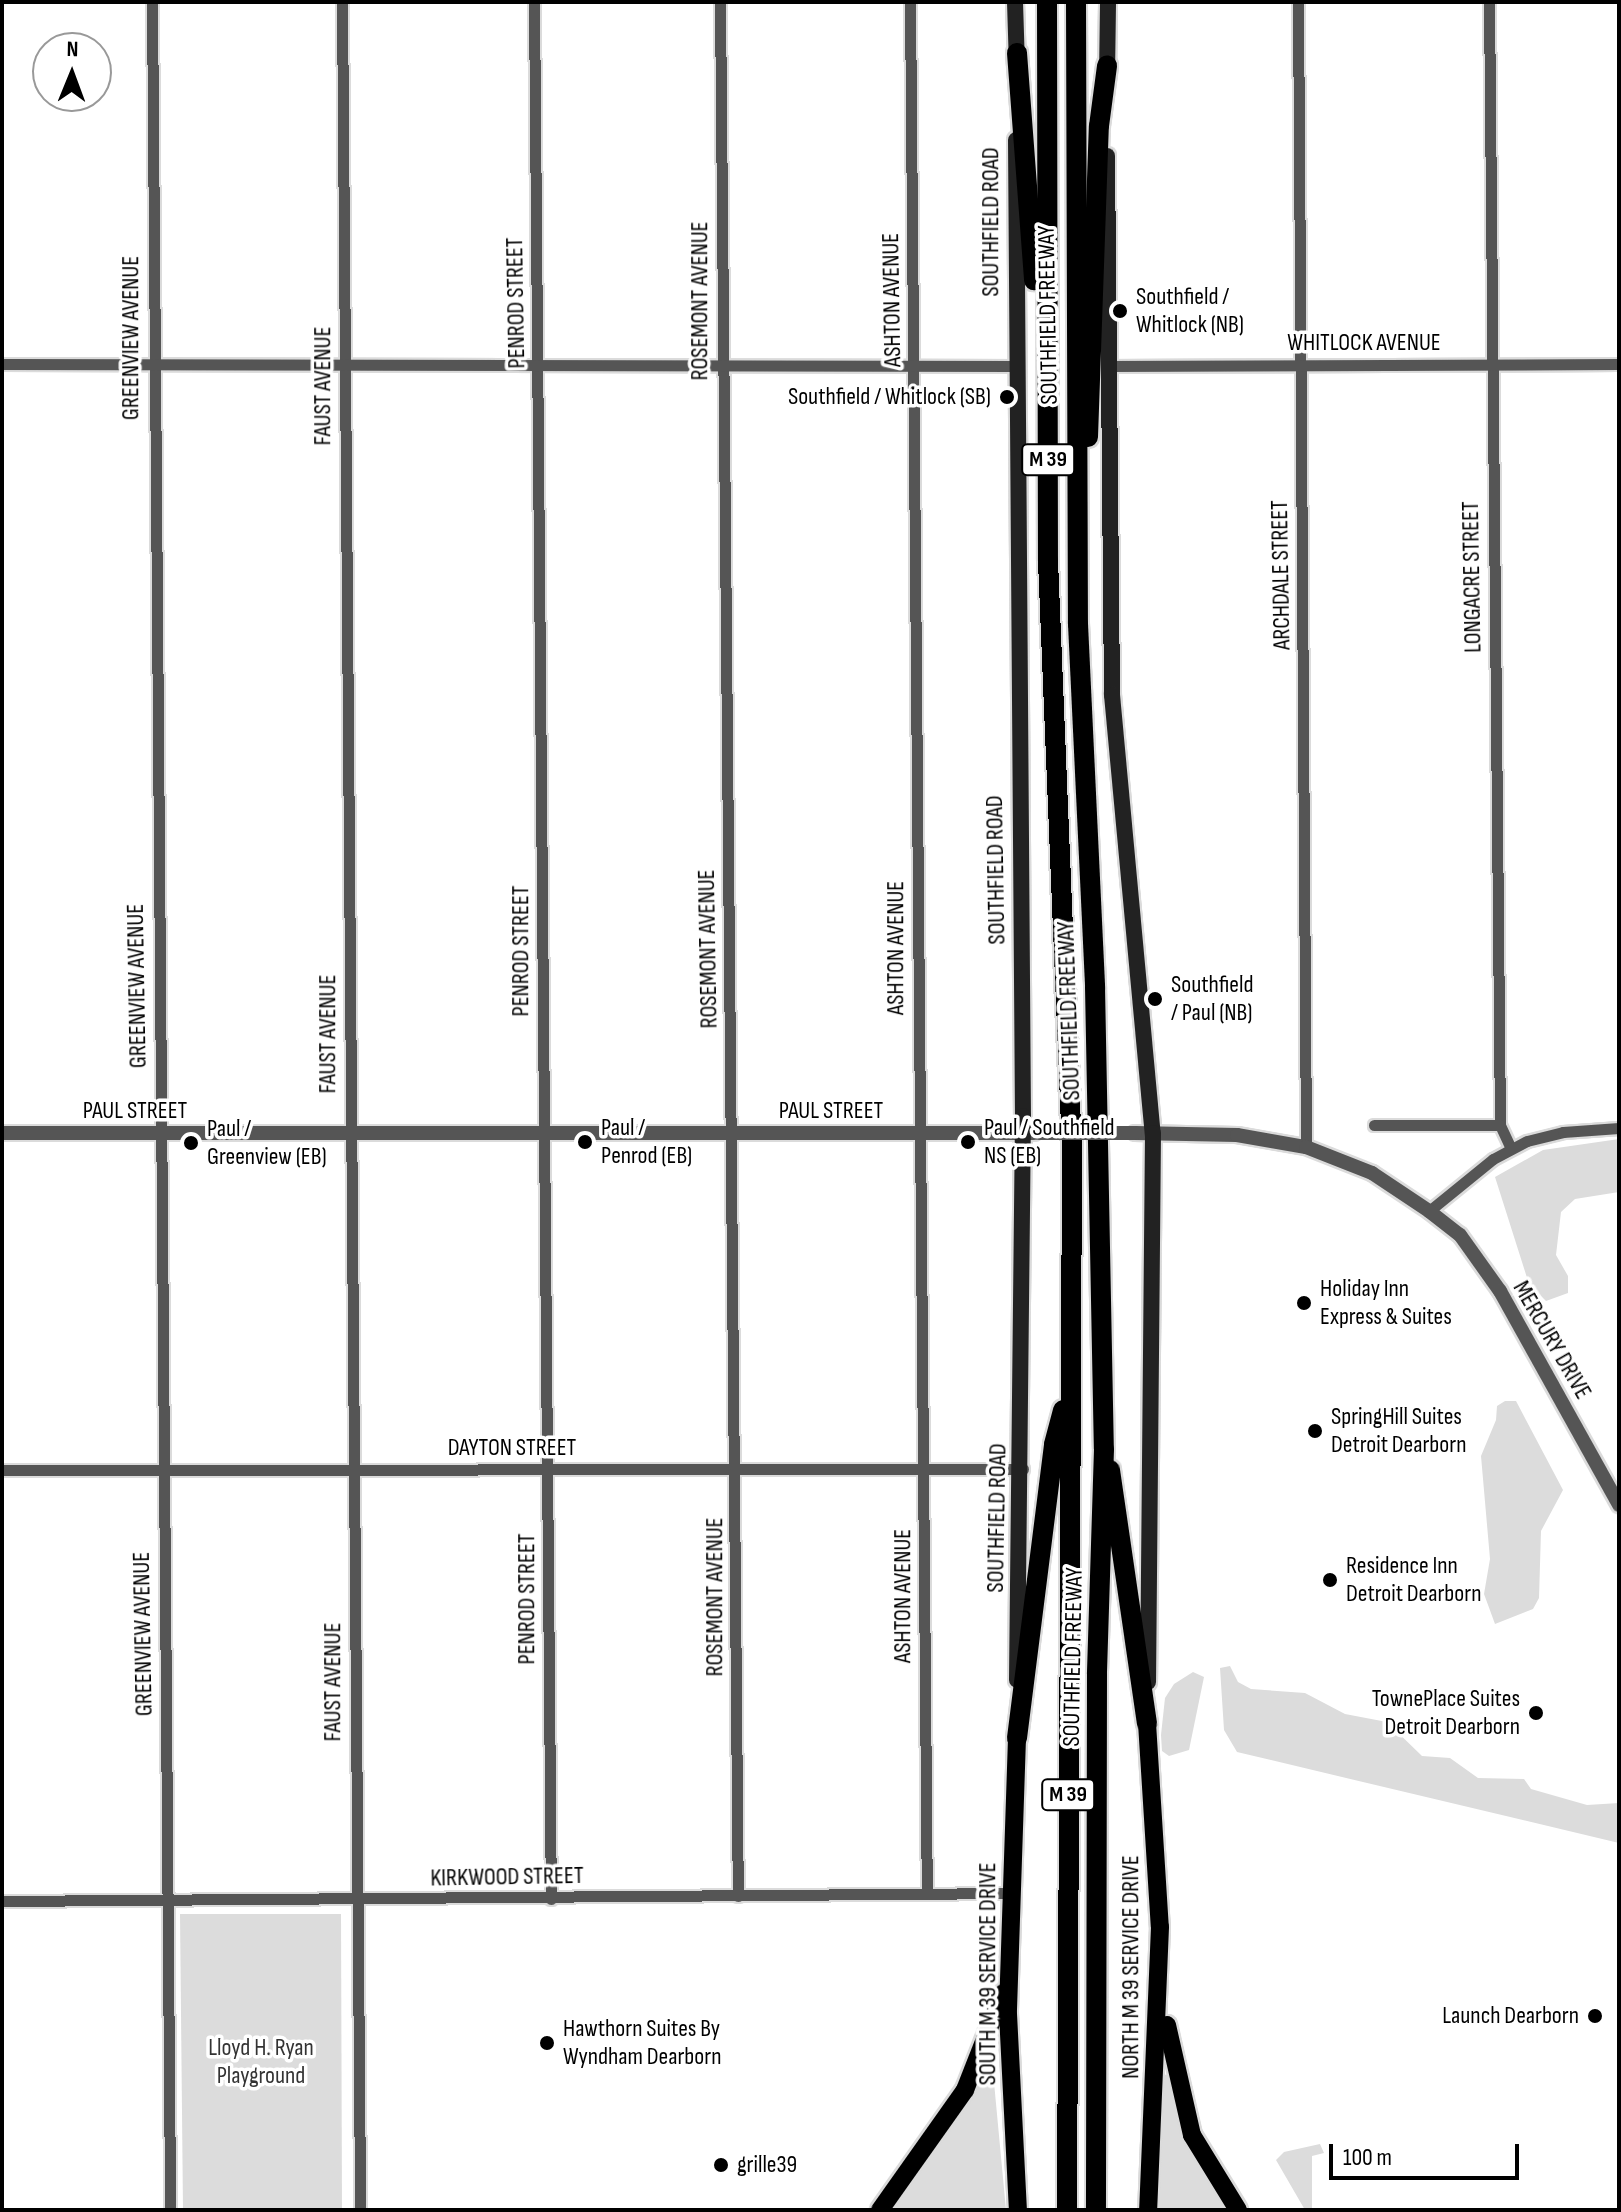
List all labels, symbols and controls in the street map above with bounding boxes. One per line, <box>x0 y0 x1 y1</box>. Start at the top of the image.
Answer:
north arrow <box>32 32 112 112</box>
text: N <box>66 36 79 63</box>
street label: SOUTHFIELD ROAD <box>977 147 1005 297</box>
street label: ROSEMONT AVENUE <box>686 222 714 380</box>
street label: SOUTHFIELD FREEWAY <box>1032 225 1064 405</box>
street label: ASHTON AVENUE <box>876 233 908 367</box>
street label: PENROD STREET <box>500 237 532 369</box>
street label: GREENVIEW AVENUE <box>117 256 145 420</box>
place label: Southfield / Whitlock (NB) <box>1136 283 1244 339</box>
marker: Southfield / Whitlock (NB) <box>1111 302 1129 320</box>
street label: FAUST AVENUE <box>309 327 337 445</box>
street label: WHITLOCK AVENUE <box>1287 329 1441 357</box>
place label: Southfield / Whitlock (SB) <box>788 383 991 411</box>
marker: Southfield / Whitlock (SB) <box>998 388 1016 406</box>
road number: M 39 <box>1020 442 1076 478</box>
street label: ARCHDALE STREET <box>1265 500 1297 650</box>
street label: LONGACRE STREET <box>1456 501 1488 653</box>
street label: SOUTHFIELD ROAD <box>980 795 1012 945</box>
street label: ROSEMONT AVENUE <box>692 869 724 1029</box>
street label: ASHTON AVENUE <box>882 881 910 1015</box>
street label: PENROD STREET <box>507 885 535 1017</box>
street label: GREENVIEW AVENUE <box>121 904 153 1068</box>
street label: SOUTHFIELD FREEWAY <box>1051 921 1087 1101</box>
place label: Southfield / Paul (NB) <box>1171 971 1253 1027</box>
street label: FAUST AVENUE <box>314 975 342 1093</box>
marker: Southfield / Paul (NB) <box>1146 990 1164 1008</box>
street label: PAUL STREET <box>83 1097 187 1125</box>
street label: PAUL STREET <box>779 1097 883 1125</box>
place label: Paul / Penrod (EB) <box>601 1114 692 1170</box>
place label: Paul / Southfield NS (EB) <box>984 1114 1115 1170</box>
place label: Paul / Greenview (EB) <box>207 1115 327 1171</box>
marker: Paul / Penrod (EB) <box>576 1133 594 1151</box>
marker: Paul / Southfield NS (EB) <box>959 1133 977 1151</box>
marker: Paul / Greenview (EB) <box>182 1134 200 1152</box>
place label: Holiday Inn Express & Suites <box>1320 1275 1452 1331</box>
street label: MERCURY DRIVE <box>1507 1276 1597 1404</box>
marker: Holiday Inn Express & Suites <box>1295 1294 1313 1312</box>
place label: SpringHill Suites Detroit Dearborn <box>1331 1403 1466 1459</box>
marker: SpringHill Suites Detroit Dearborn <box>1306 1422 1324 1440</box>
street label: DAYTON STREET <box>448 1434 576 1462</box>
street label: SOUTHFIELD ROAD <box>981 1443 1013 1593</box>
street label: ROSEMONT AVENUE <box>701 1518 729 1676</box>
street label: ASHTON AVENUE <box>889 1529 917 1663</box>
street label: PENROD STREET <box>513 1533 541 1665</box>
street label: GREENVIEW AVENUE <box>127 1552 159 1716</box>
place label: Residence Inn Detroit Dearborn <box>1346 1552 1481 1608</box>
street label: SOUTHFIELD FREEWAY <box>1057 1567 1089 1747</box>
marker: Residence Inn Detroit Dearborn <box>1321 1571 1339 1589</box>
street label: FAUST AVENUE <box>319 1623 347 1741</box>
place label: TownePlace Suites Detroit Dearborn <box>1372 1685 1520 1741</box>
marker: TownePlace Suites Detroit Dearborn <box>1527 1704 1545 1722</box>
road number: M 39 <box>1040 1777 1096 1813</box>
street label: NORTH M 39 SERVICE DRIVE <box>1117 1855 1145 2079</box>
street label: KIRKWOOD STREET <box>430 1861 584 1893</box>
street label: SOUTH M 39 SERVICE DRIVE <box>974 1863 1002 2085</box>
place label: Launch Dearborn <box>1442 2002 1579 2030</box>
marker: Launch Dearborn <box>1586 2007 1604 2025</box>
place label: Hawthorn Suites By Wyndham Dearborn <box>563 2015 721 2071</box>
park label: Lloyd H. Ryan Playground <box>208 2034 314 2090</box>
marker: Hawthorn Suites By Wyndham Dearborn <box>538 2034 556 2052</box>
scale bar <box>1333 2128 1523 2178</box>
text: 100 m <box>1343 2143 1392 2172</box>
place label: grille39 <box>737 2151 797 2179</box>
marker: grille39 <box>712 2156 730 2174</box>

